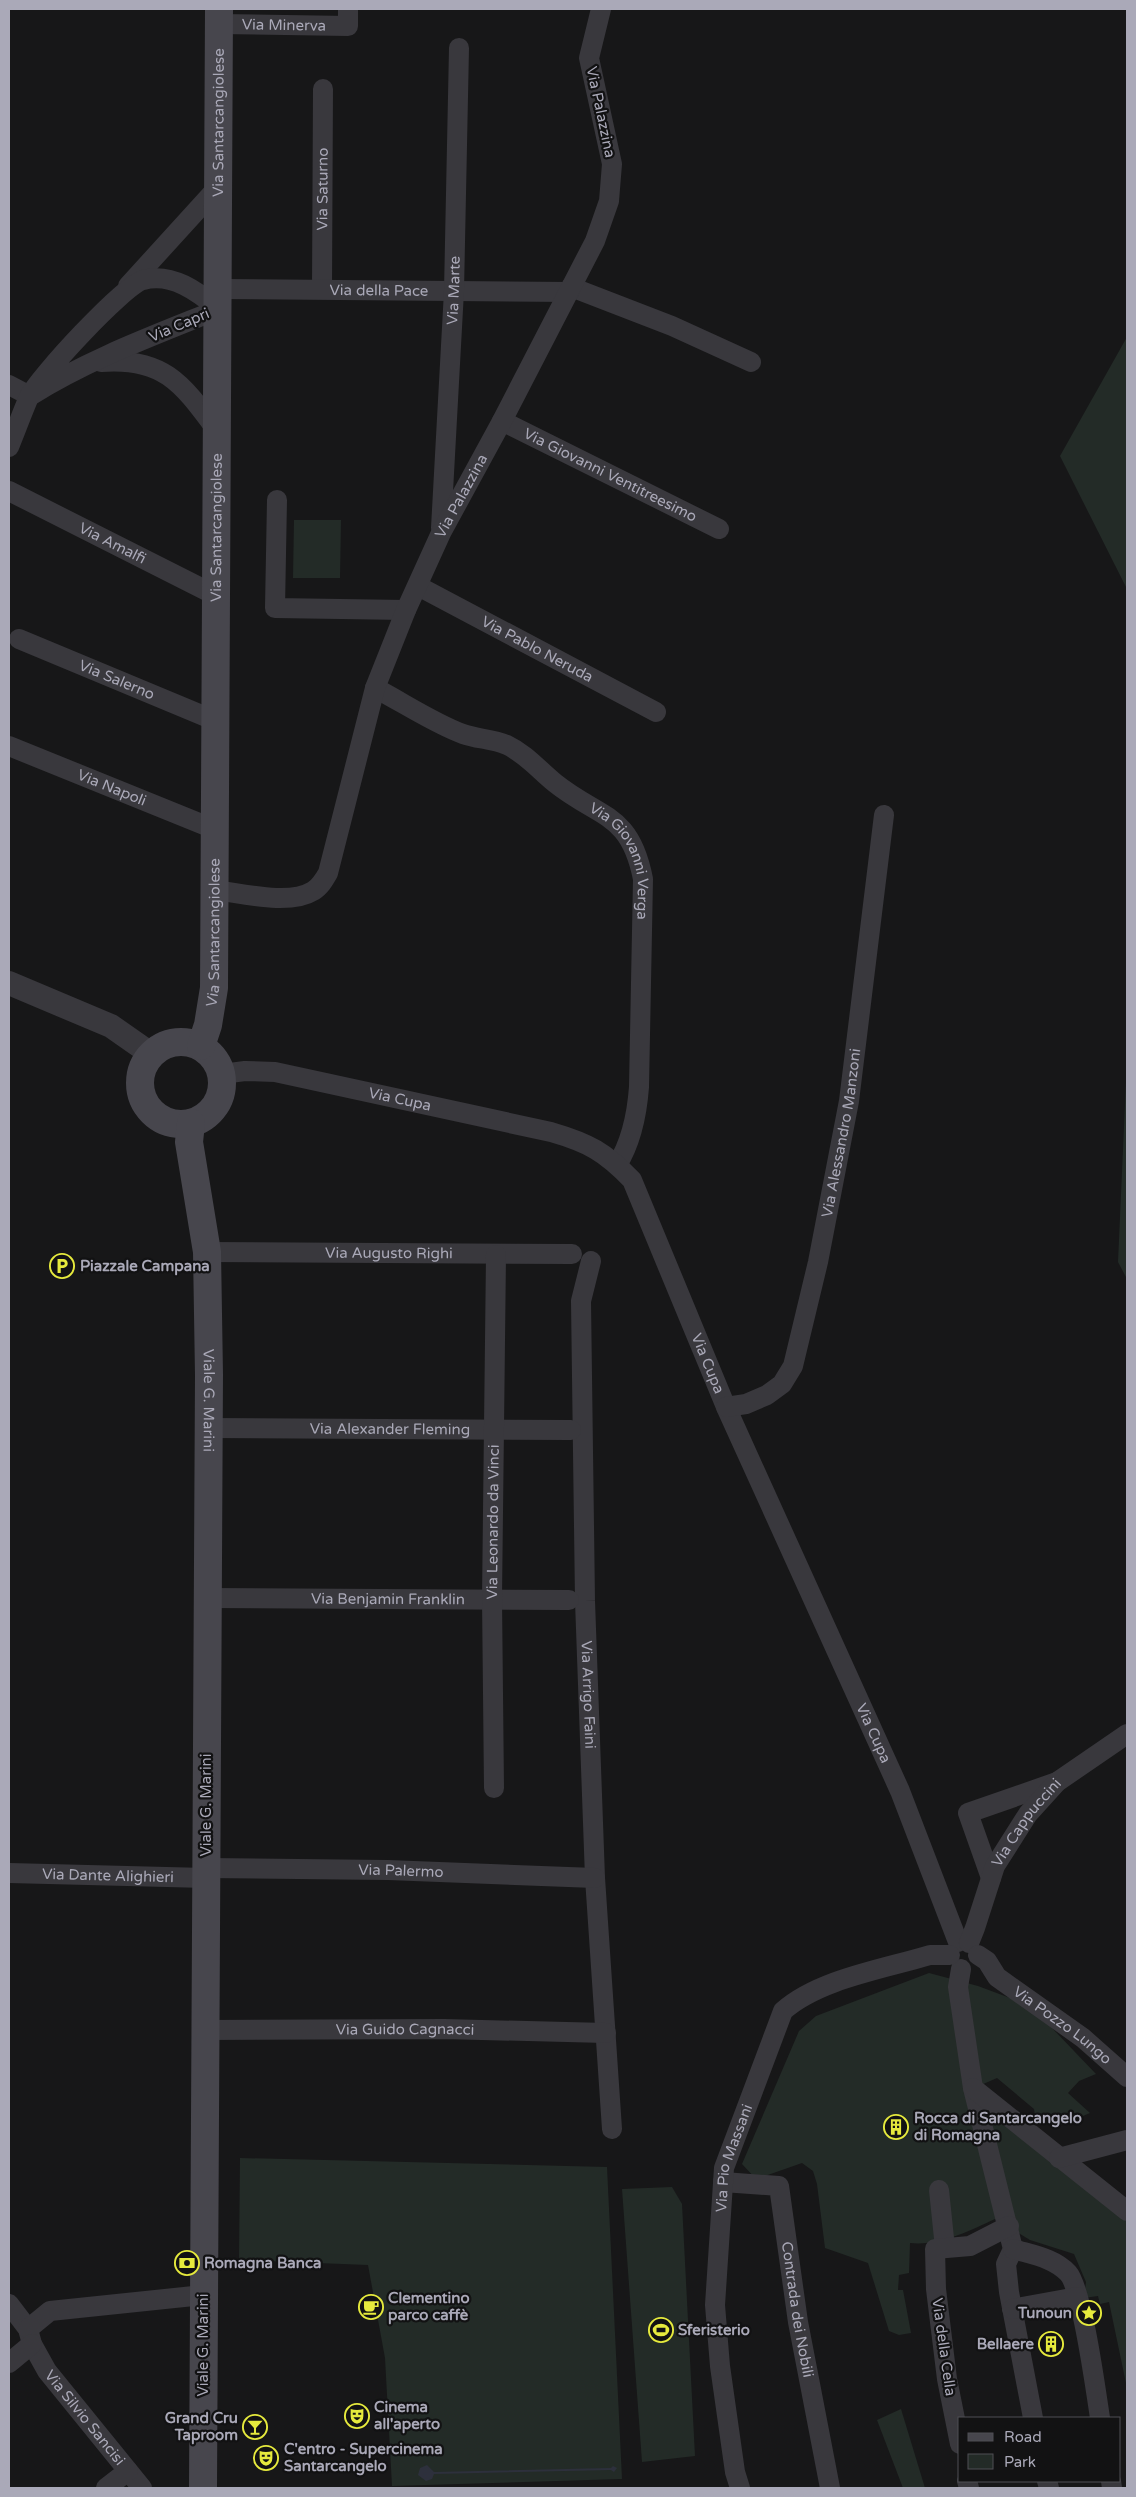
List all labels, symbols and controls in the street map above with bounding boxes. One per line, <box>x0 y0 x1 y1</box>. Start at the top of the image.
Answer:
street label: Via Minerva <box>242 15 326 35</box>
street label: Via Santarcangiolese <box>209 48 228 197</box>
street label: Via Palazzina <box>583 65 619 159</box>
street label: Via Saturno <box>313 148 332 230</box>
street label: Via Marte <box>443 256 464 325</box>
street label: Via della Pace <box>330 281 428 300</box>
street label: Via Capri <box>146 304 212 346</box>
street label: Via Giovanni Ventitreesimo <box>521 424 700 526</box>
street label: Via Palazzina <box>431 451 491 541</box>
street label: Via Santarcangiolese <box>207 453 226 602</box>
street label: Via Amalfi <box>76 519 149 568</box>
street label: Via Pablo Neruda <box>478 612 596 686</box>
street label: Via Salerno <box>76 656 157 703</box>
street label: Via Napoli <box>75 766 149 810</box>
street label: Via Giovanni Verga <box>586 799 652 920</box>
street label: Via Santarcangiolese <box>202 858 224 1008</box>
street label: Via Alessandro Manzoni <box>818 1047 864 1219</box>
street label: Via Cupa <box>367 1084 433 1115</box>
street label: Via Augusto Righi <box>325 1244 453 1262</box>
parking icon: Piazzale Campana <box>49 1253 75 1279</box>
place label: Piazzale Campana <box>80 1257 210 1276</box>
street label: Via Cupa <box>688 1331 729 1396</box>
street label: Viale G. Marini <box>200 1349 218 1452</box>
street label: Via Alexander Fleming <box>310 1420 470 1438</box>
street label: Via Leonardo da Vinci <box>483 1444 503 1600</box>
street label: Via Benjamin Franklin <box>311 1590 465 1608</box>
street label: Via Arrigo Faini <box>577 1640 599 1749</box>
street label: Via Cupa <box>852 1700 895 1766</box>
street label: Viale G. Marini <box>197 1754 215 1856</box>
street label: Via Cappuccini <box>988 1775 1065 1870</box>
street label: Via Palermo <box>358 1861 444 1881</box>
street label: Via Dante Alighieri <box>42 1865 174 1886</box>
street label: Via Pozzo Lungo <box>1010 1982 1115 2068</box>
street label: Via Guido Cagnacci <box>336 2020 475 2039</box>
street label: Via Pio Massani <box>712 2102 756 2213</box>
place label: Rocca di Santarcangelo di Romagna <box>914 2109 1082 2145</box>
building icon: Rocca di Santarcangelo di Romagna <box>883 2114 909 2140</box>
street label: Contrada dei Nobili <box>778 2240 817 2379</box>
bank icon: Romagna Banca <box>174 2250 200 2276</box>
place label: Romagna Banca <box>204 2254 321 2273</box>
place label: Clementino parco caffè <box>388 2289 470 2325</box>
street label: Viale G. Marini <box>194 2294 212 2396</box>
cafe icon: Clementino parco caffè <box>358 2294 384 2320</box>
street label: Via della Cella <box>928 2297 960 2397</box>
place icon: Tunoun <box>1076 2300 1102 2326</box>
place label: Tunoun <box>1017 2304 1072 2322</box>
sports icon: Sferisterio <box>648 2317 674 2343</box>
place label: Sferisterio <box>678 2321 750 2339</box>
building icon: Bellaere <box>1038 2331 1064 2357</box>
place label: Bellaere <box>977 2335 1035 2353</box>
street label: Via Silvio Sancisi <box>41 2367 129 2469</box>
place label: Cinema all'aperto <box>374 2398 440 2434</box>
theatre icon: Cinema all'aperto <box>344 2403 370 2429</box>
place label: Grand Cru Taproom <box>165 2409 238 2445</box>
bar icon: Grand Cru Taproom <box>242 2414 268 2440</box>
legend <box>958 2417 1121 2482</box>
text: Road <box>1004 2428 1042 2446</box>
place label: C'entro - Supercinema Santarcangelo <box>284 2440 443 2476</box>
theatre icon: C'entro - Supercinema Santarcangelo <box>253 2445 279 2471</box>
text: Park <box>1004 2453 1036 2471</box>

